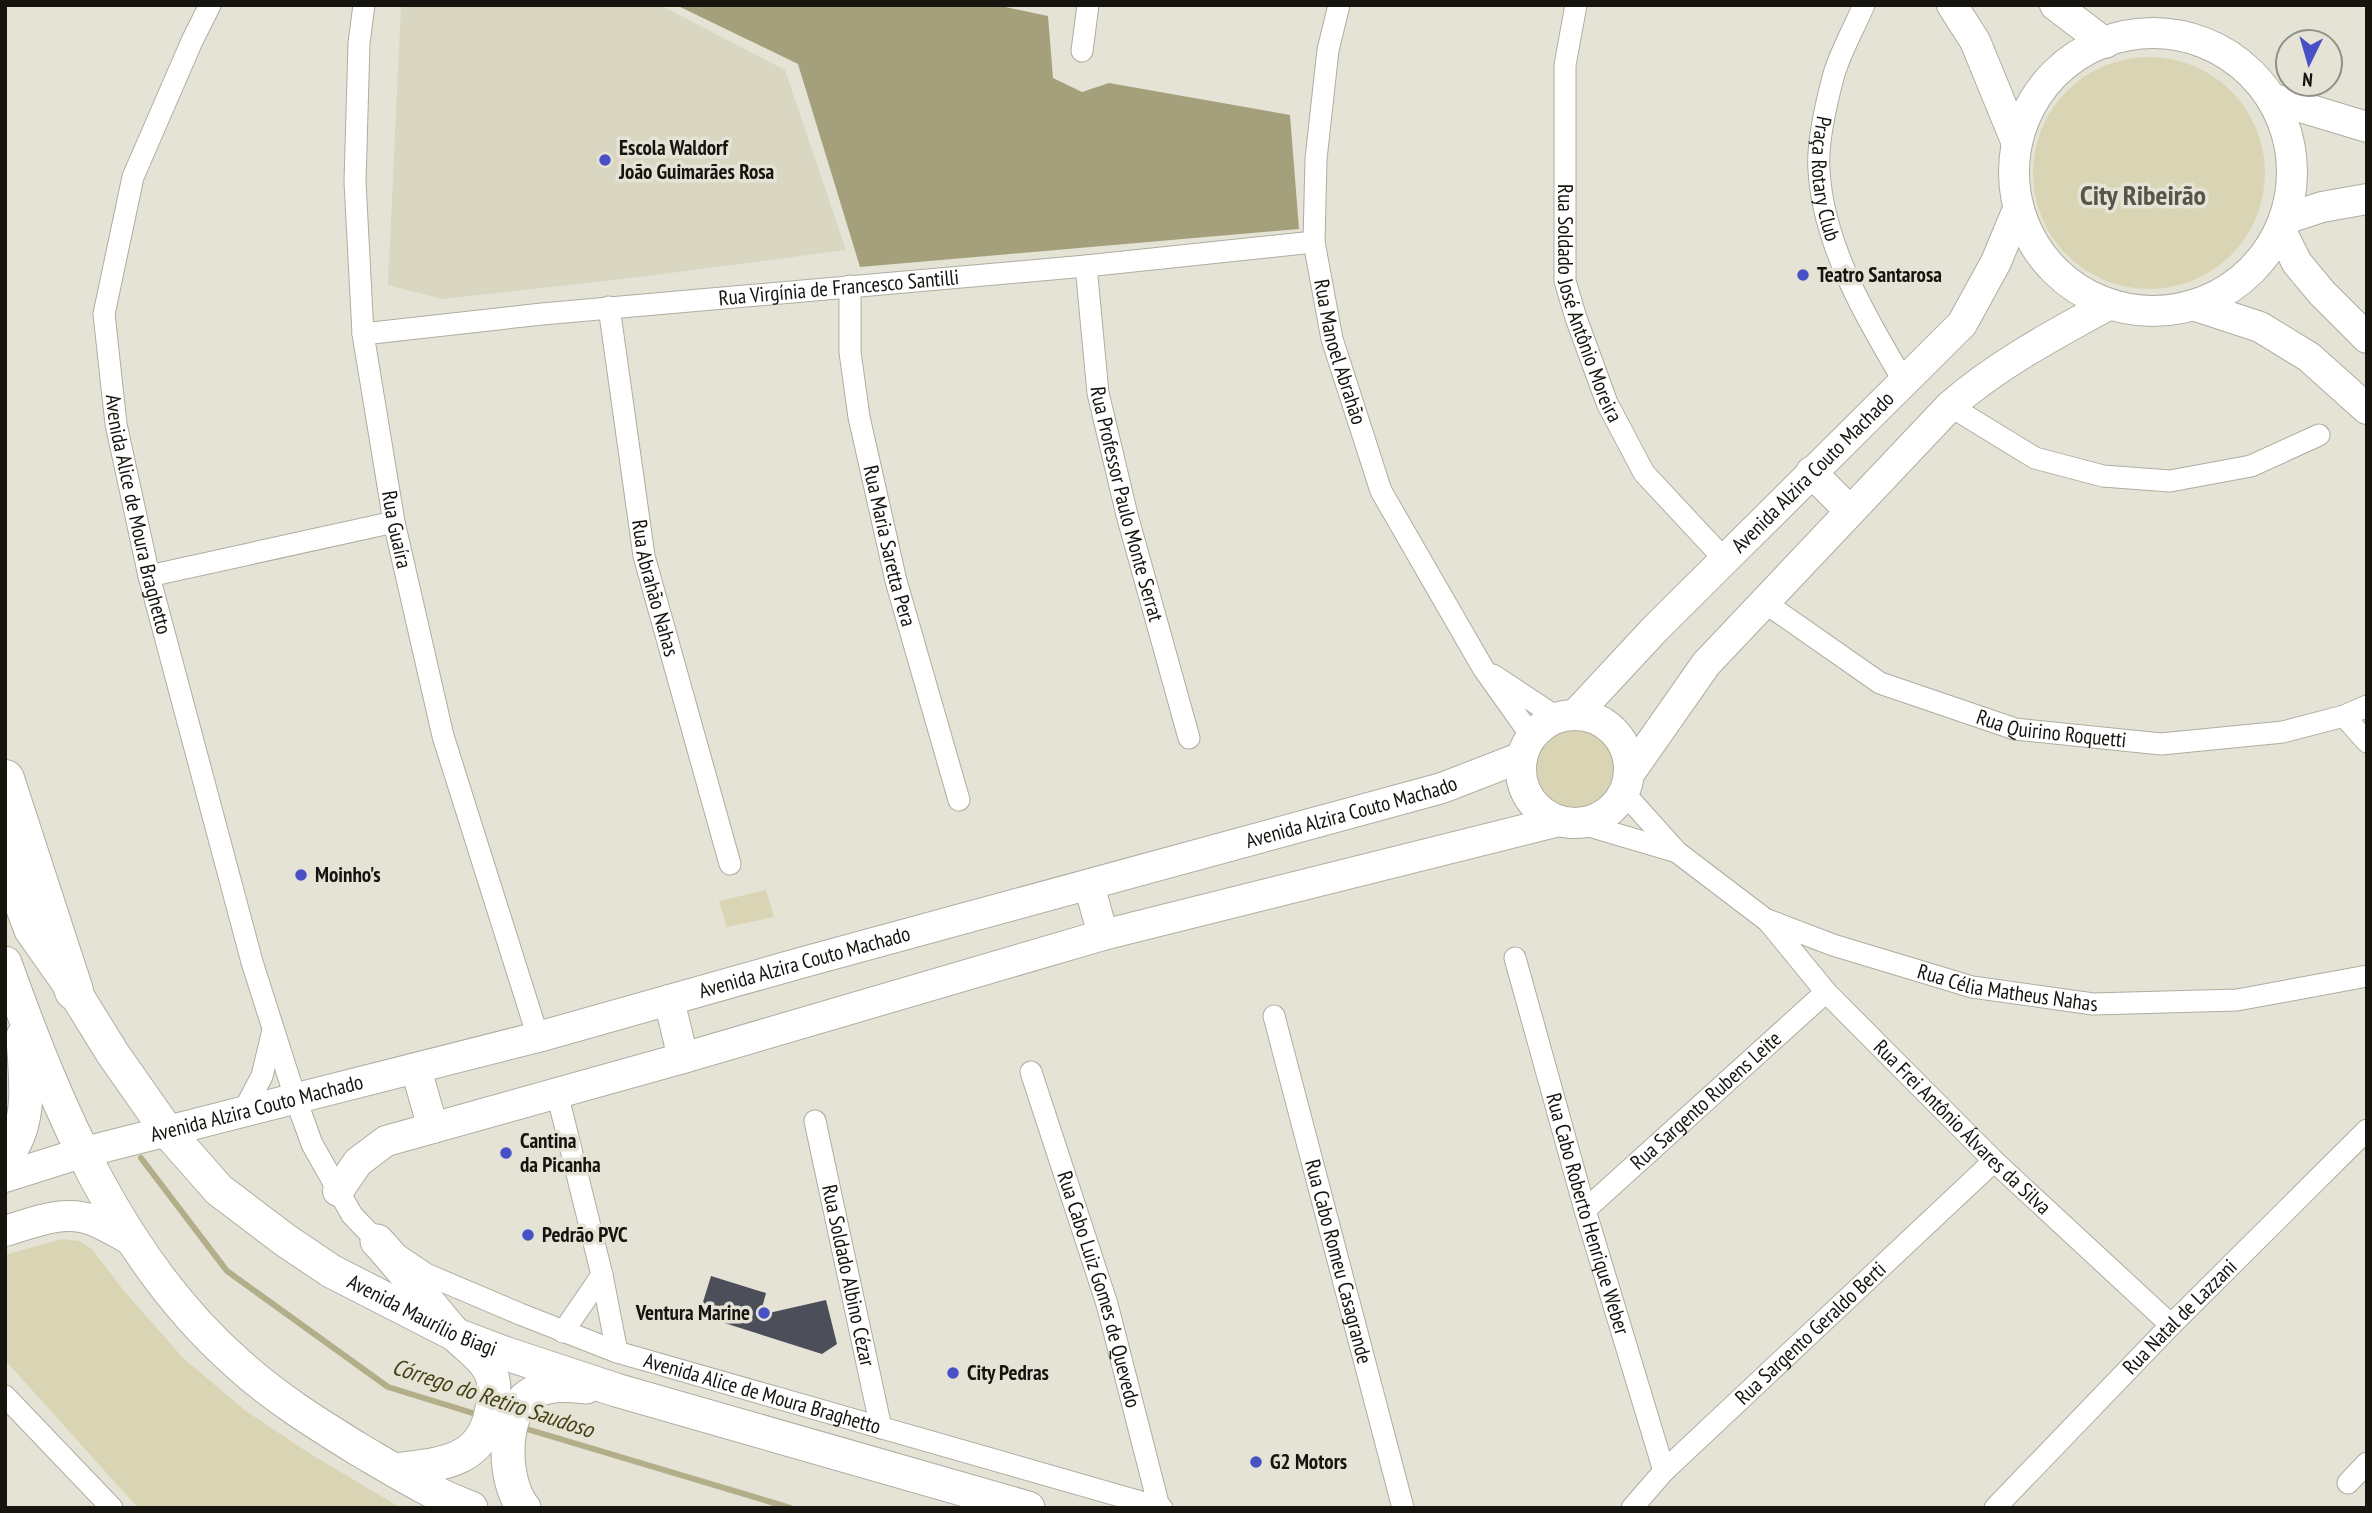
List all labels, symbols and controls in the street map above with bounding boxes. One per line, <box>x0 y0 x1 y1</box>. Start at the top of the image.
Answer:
north arrow <box>2274 28 2344 98</box>
text: N <box>2301 68 2314 92</box>
street label: Praça Rotary Club <box>1806 114 1847 245</box>
place label: Escola Waldorf João Guimarães Rosa <box>618 134 775 185</box>
marker: Escola Waldorf João Guimarães Rosa <box>597 152 613 168</box>
district label: City Ribeirão <box>2080 176 2206 213</box>
street label: Rua Soldado José Antônio Moreira <box>1552 184 1629 427</box>
place label: Teatro Santarosa <box>1817 261 1942 288</box>
street label: Rua Virgínia de Francesco Santilli <box>717 263 960 311</box>
marker: Teatro Santarosa <box>1795 267 1811 283</box>
street label: Rua Manoel Abrahão <box>1308 277 1373 428</box>
street label: Rua Professor Paulo Monte Serrat <box>1084 385 1170 625</box>
street label: Avenida Alzira Couto Machado <box>1726 385 1900 558</box>
street label: Avenida Alice de Moura Braghetto <box>100 393 178 637</box>
street label: Rua Maria Saretta Pera <box>857 463 922 630</box>
street label: Rua Guaíra <box>376 489 418 571</box>
street label: Rua Abrahão Nahas <box>626 518 685 659</box>
street label: Rua Quirino Roquetti <box>1973 703 2128 753</box>
street label: Avenida Alzira Couto Machado <box>1242 769 1461 854</box>
place label: Moinho's <box>315 861 380 888</box>
marker: Moinho's <box>293 867 309 883</box>
street label: Avenida Alzira Couto Machado <box>696 920 913 1004</box>
street label: Rua Célia Matheus Nahas <box>1914 957 2098 1017</box>
street label: Rua Sargento Rubens Leite <box>1624 1025 1787 1176</box>
street label: Rua Frei Antônio Álvares da Silva <box>1868 1034 2057 1220</box>
street label: Avenida Alzira Couto Machado <box>147 1068 366 1148</box>
street label: Rua Cabo Roberto Henrique Weber <box>1540 1090 1636 1338</box>
place label: Cantina da Picanha <box>520 1127 601 1178</box>
marker: Cantina da Picanha <box>498 1145 514 1161</box>
street label: Rua Cabo Romeu Casagrande <box>1299 1156 1379 1367</box>
street label: Rua Cabo Luiz Gomes de Quevedo <box>1051 1168 1147 1411</box>
street label: Rua Soldado Albino Cézar <box>816 1182 881 1369</box>
place label: Pedrão PVC <box>542 1221 628 1248</box>
marker: Pedrão PVC <box>520 1227 536 1243</box>
street label: Rua Natal de Lazzani <box>2117 1253 2243 1380</box>
street label: Rua Sargento Geraldo Berti <box>1729 1256 1891 1410</box>
street label: Avenida Maurílio Biagi <box>343 1268 501 1362</box>
place label: Ventura Marine <box>635 1299 750 1326</box>
marker: Ventura Marine <box>756 1305 772 1321</box>
street label: Avenida Alice de Moura Braghetto <box>641 1346 884 1440</box>
water label: Córrego do Retiro Saudoso <box>389 1351 599 1444</box>
place label: City Pedras <box>967 1359 1049 1386</box>
marker: City Pedras <box>945 1365 961 1381</box>
place label: G2 Motors <box>1270 1448 1347 1475</box>
marker: G2 Motors <box>1248 1454 1264 1470</box>

